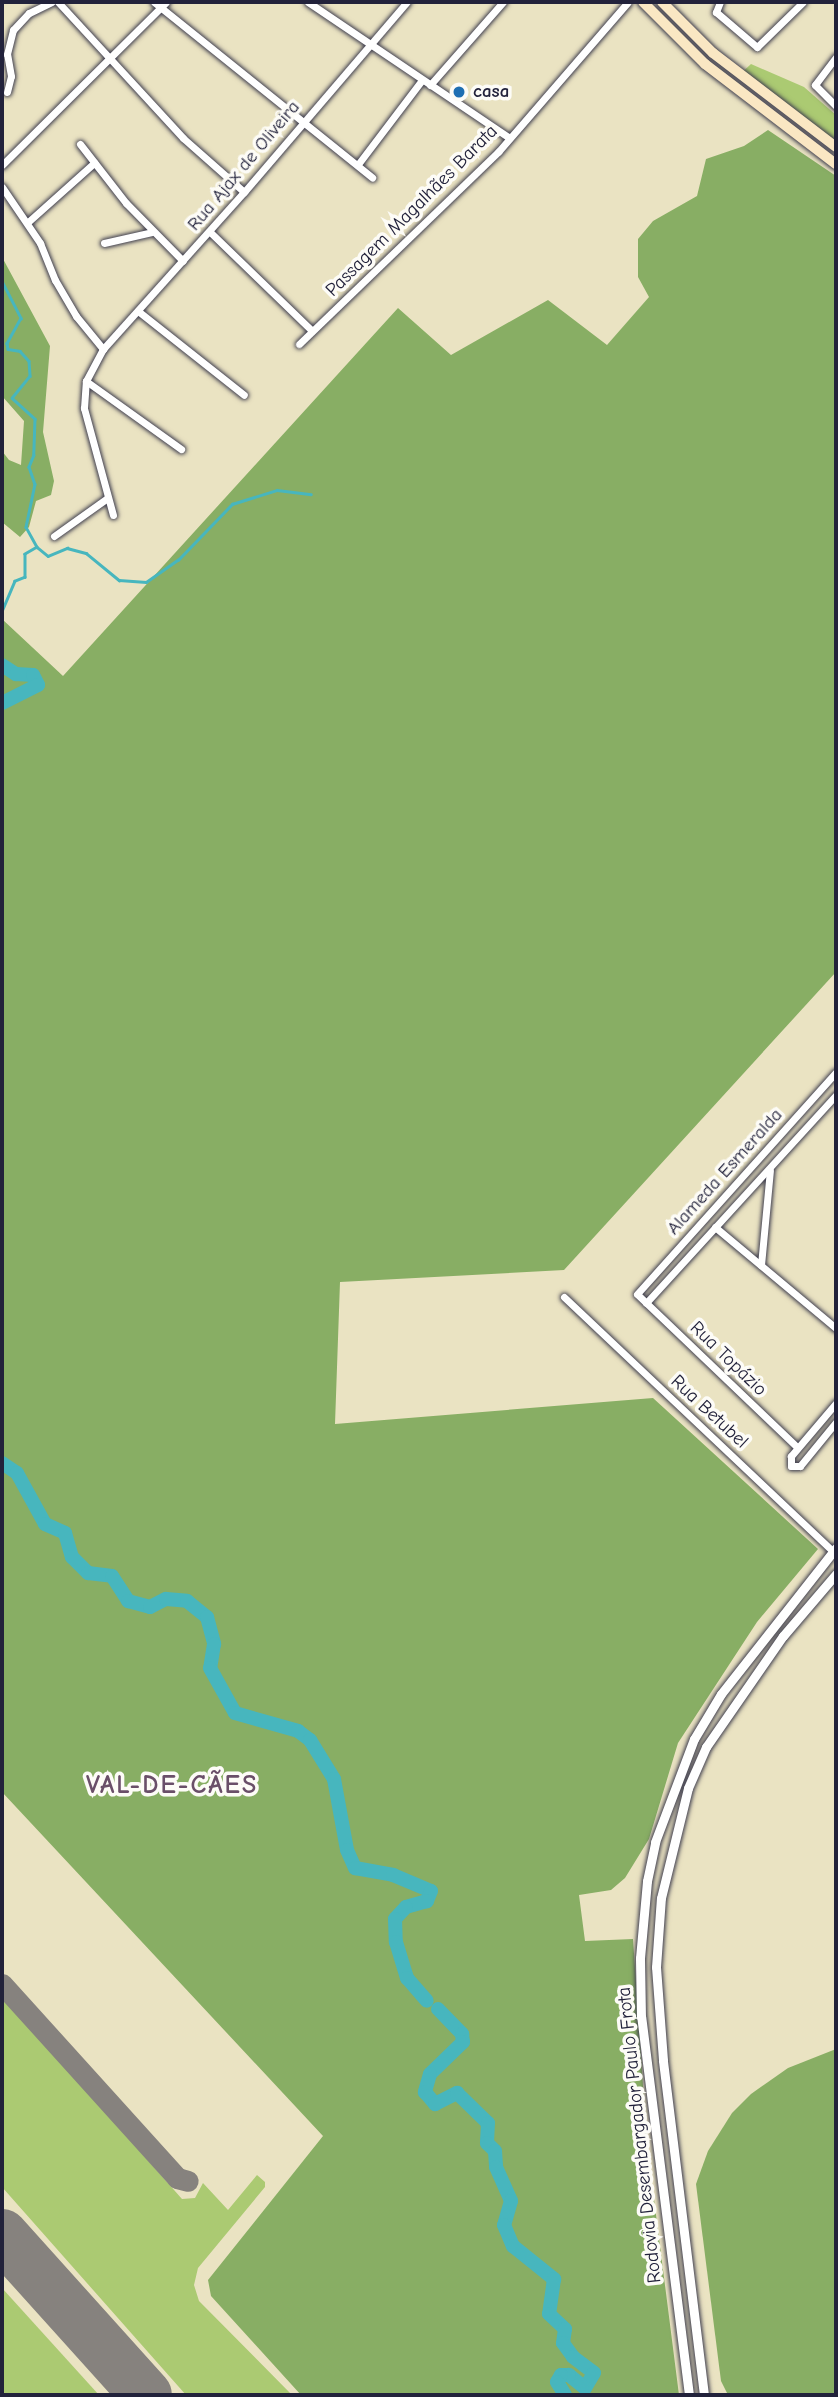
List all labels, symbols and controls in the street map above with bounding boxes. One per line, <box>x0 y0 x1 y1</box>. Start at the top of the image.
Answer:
place label: casa <box>473 81 509 103</box>
marker: casa <box>451 84 467 100</box>
street label: Rua Ajax de Oliveira <box>183 96 305 236</box>
street label: Passagem Magalhães Barata <box>321 120 503 302</box>
street label: Alameda Esmeralda <box>662 1104 788 1240</box>
street label: Rua Topázio <box>685 1317 771 1401</box>
street label: Rua Betubel <box>666 1370 752 1454</box>
district label: VAL-DE-CÃES <box>87 1770 257 1802</box>
street label: Rodovia Desembargador Paulo Frota <box>613 1986 667 2284</box>

